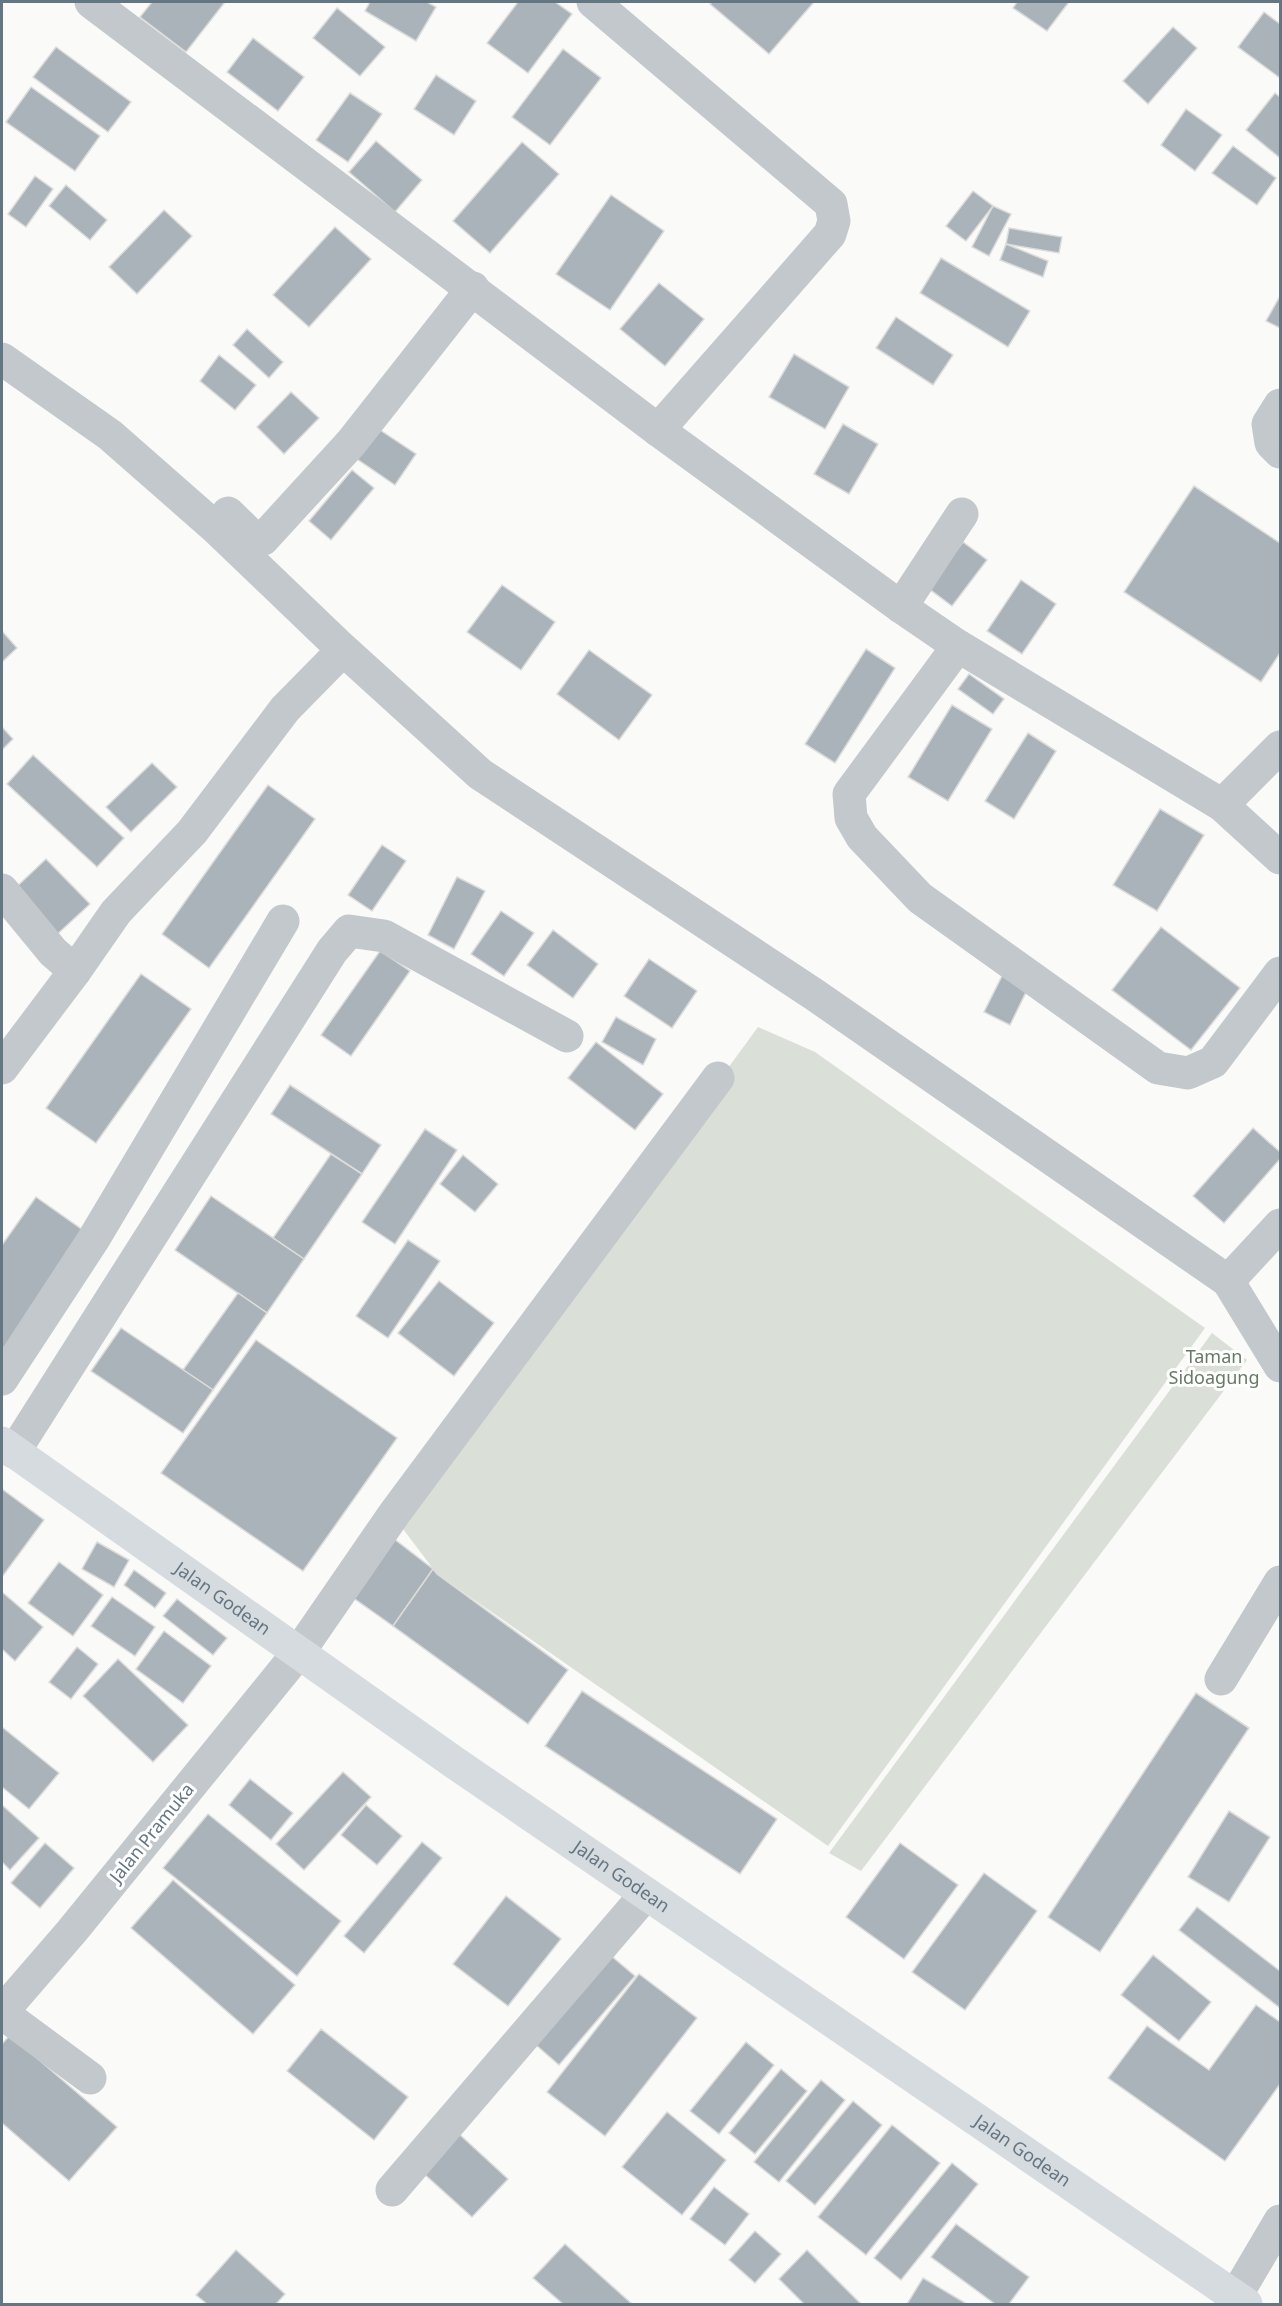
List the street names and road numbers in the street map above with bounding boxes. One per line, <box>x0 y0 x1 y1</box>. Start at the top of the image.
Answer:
street label: Jalan Godean <box>169 1555 276 1640</box>
street label: Jalan Pramuka <box>102 1778 199 1889</box>
street label: Jalan Godean <box>567 1833 675 1917</box>
street label: Jalan Godean <box>968 2108 1076 2192</box>

